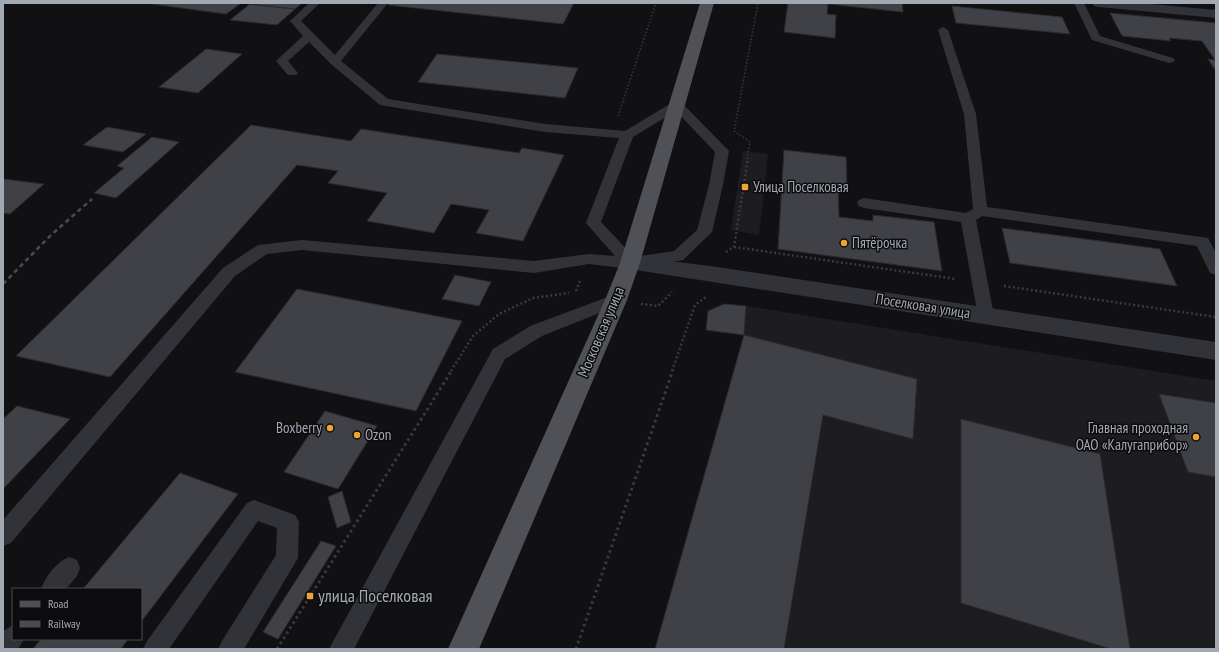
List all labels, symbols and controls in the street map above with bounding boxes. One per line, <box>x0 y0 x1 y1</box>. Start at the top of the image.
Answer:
place label: Улица Поселковая <box>753 177 849 196</box>
marker: Улица Поселковая <box>740 182 750 192</box>
place label: Пятёрочка <box>852 233 907 252</box>
marker: Пятёрочка <box>839 238 849 248</box>
street label: Московская улица <box>573 284 628 380</box>
street label: Поселковая улица <box>874 289 972 322</box>
place label: Boxberry <box>276 418 322 437</box>
place label: Главная проходная ОАО «Калугаприбор» <box>1076 418 1188 454</box>
marker: Boxberry <box>325 423 335 433</box>
place label: Ozon <box>365 425 391 444</box>
marker: Ozon <box>352 430 362 440</box>
marker: Главная проходная ОАО «Калугаприбор» <box>1191 432 1201 442</box>
place label: улица Поселковая <box>318 584 433 607</box>
legend <box>12 588 142 640</box>
marker: улица Поселковая <box>305 591 315 601</box>
text: Road <box>48 596 68 611</box>
text: Railway <box>48 616 81 631</box>

